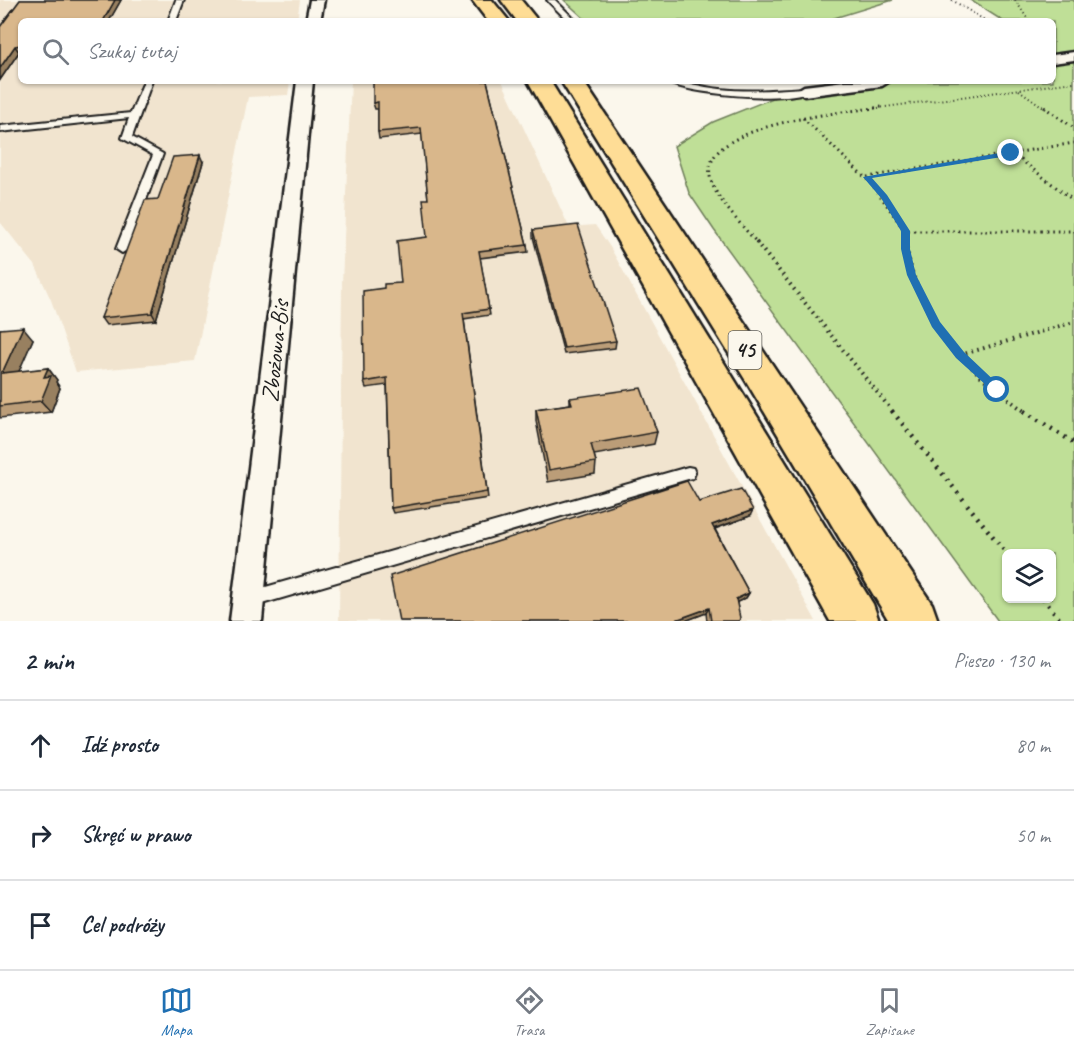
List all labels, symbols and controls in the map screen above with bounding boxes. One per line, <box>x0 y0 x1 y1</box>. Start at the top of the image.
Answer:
search box <box>18 18 1056 84</box>
icon: search <box>39 35 72 68</box>
text: Szukaj tutaj <box>87 37 177 65</box>
route end <box>997 139 1023 165</box>
street label: Zbożowa-Bis <box>255 296 296 403</box>
road number: 45 <box>728 331 762 369</box>
route start <box>983 376 1009 402</box>
map controls <box>1002 549 1056 603</box>
button: layers <box>1002 549 1056 603</box>
text: 2 min <box>24 644 74 677</box>
text: Pieszo · 130 m <box>954 648 1050 673</box>
icon: ahead <box>24 729 57 762</box>
text: Idź prosto <box>81 731 158 759</box>
text: 80 m <box>1016 733 1050 758</box>
icon: right <box>24 819 57 852</box>
text: Skręć w prawo <box>81 821 190 849</box>
text: 50 m <box>1016 823 1050 848</box>
icon: arrive <box>24 909 57 942</box>
text: Cel podróży <box>81 911 164 939</box>
tab: Mapa <box>160 984 193 1040</box>
tab: Trasa <box>513 984 546 1040</box>
tab: Zapisane <box>866 984 914 1040</box>

